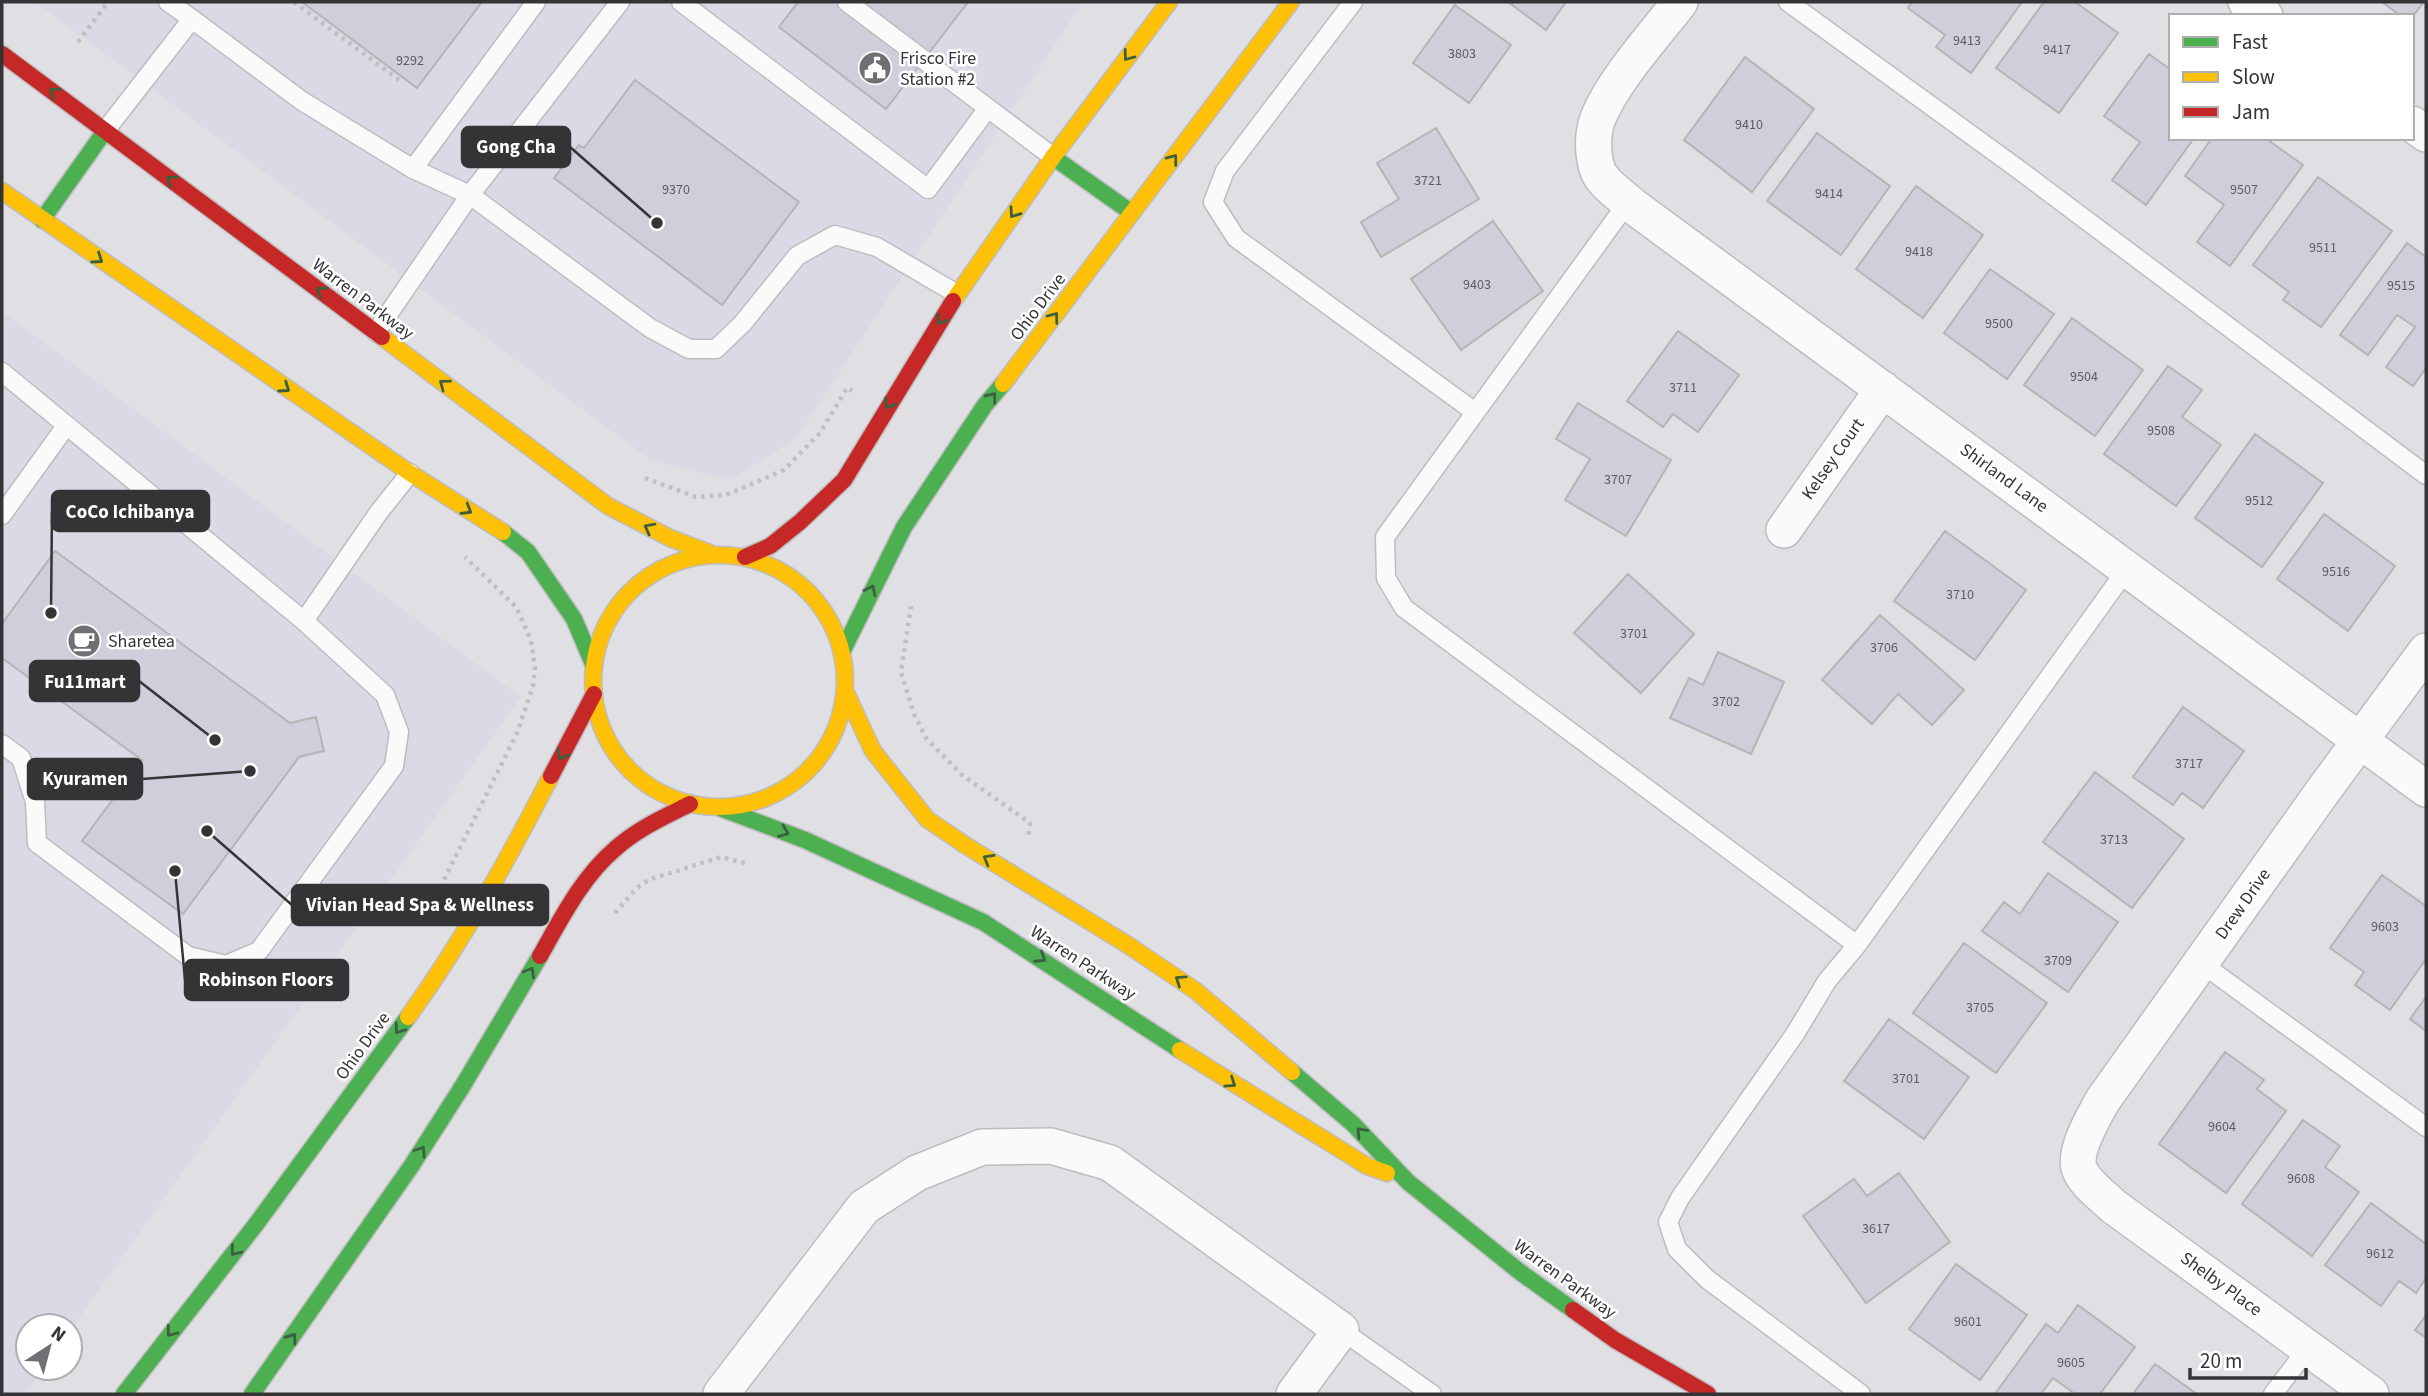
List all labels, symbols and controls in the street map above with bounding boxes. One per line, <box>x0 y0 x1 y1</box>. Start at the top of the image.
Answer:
legend <box>2169 14 2414 140</box>
text: Fast <box>2232 27 2268 57</box>
house number: 9413 <box>1953 31 1981 51</box>
house number: 9417 <box>2043 40 2071 60</box>
house number: 3803 <box>1448 44 1476 64</box>
place label: Frisco Fire Station #2 <box>900 46 976 92</box>
public building icon: Frisco Fire Station #2 <box>856 49 894 87</box>
one-way arrow <box>1123 49 1136 61</box>
house number: 9292 <box>396 51 424 71</box>
text: Slow <box>2232 62 2275 92</box>
one-way arrow <box>49 88 61 101</box>
text: Jam <box>2232 97 2270 127</box>
house number: 9410 <box>1735 115 1763 135</box>
callout: Gong Cha <box>462 127 570 167</box>
text: Gong Cha <box>476 134 556 161</box>
one-way arrow <box>1164 154 1177 166</box>
house number: 3721 <box>1414 171 1442 191</box>
one-way arrow <box>167 176 179 188</box>
house number: 9370 <box>662 180 690 200</box>
house number: 9507 <box>2230 180 2258 200</box>
house number: 9414 <box>1815 184 1843 204</box>
one-way arrow <box>1010 205 1022 218</box>
house number: 9511 <box>2309 238 2337 258</box>
house number: 9418 <box>1905 242 1933 262</box>
one-way arrow <box>90 251 103 263</box>
street label: Warren Parkway <box>307 252 420 346</box>
street label: Ohio Drive <box>1004 268 1072 346</box>
house number: 9403 <box>1463 275 1491 295</box>
house number: 9515 <box>2387 276 2415 296</box>
one-way arrow <box>316 287 329 300</box>
one-way arrow <box>1045 312 1058 325</box>
one-way arrow <box>936 313 949 326</box>
house number: 9500 <box>1985 314 2013 334</box>
house number: 9504 <box>2070 367 2098 387</box>
house number: 3711 <box>1669 378 1697 398</box>
one-way arrow <box>439 379 451 392</box>
one-way arrow <box>277 380 290 392</box>
one-way arrow <box>983 393 996 405</box>
one-way arrow <box>885 396 898 409</box>
street label: Kelsey Court <box>1796 413 1870 505</box>
house number: 9508 <box>2147 421 2175 441</box>
street label: Shirland Lane <box>1955 437 2053 519</box>
house number: 3707 <box>1604 470 1632 490</box>
callout: CoCo Ichibanya <box>52 491 209 531</box>
house number: 9512 <box>2245 491 2273 511</box>
text: CoCo Ichibanya <box>66 499 194 526</box>
one-way arrow <box>460 502 473 515</box>
one-way arrow <box>644 522 656 536</box>
house number: 9516 <box>2322 562 2350 582</box>
one-way arrow <box>863 585 877 597</box>
house number: 3710 <box>1946 585 1974 605</box>
cafe icon: Sharetea <box>65 622 103 660</box>
house number: 3701 <box>1620 624 1648 644</box>
place label: Sharetea <box>108 629 175 654</box>
house number: 3706 <box>1870 638 1898 658</box>
callout: Fu11mart <box>30 661 139 701</box>
text: Fu11mart <box>44 669 126 696</box>
house number: 3702 <box>1712 692 1740 712</box>
one-way arrow <box>557 747 570 760</box>
house number: 3717 <box>2175 754 2203 774</box>
callout: Kyuramen <box>28 759 142 799</box>
text: Kyuramen <box>42 766 128 793</box>
one-way arrow <box>777 824 789 838</box>
house number: 3713 <box>2100 830 2128 850</box>
one-way arrow <box>983 854 996 867</box>
street label: Drew Drive <box>2209 863 2277 945</box>
callout: Vivian Head Spa & Wellness <box>292 885 548 925</box>
text: Vivian Head Spa & Wellness <box>305 892 534 919</box>
house number: 9603 <box>2371 917 2399 937</box>
street label: Warren Parkway <box>1025 919 1141 1007</box>
one-way arrow <box>1033 950 1046 963</box>
house number: 3709 <box>2044 951 2072 971</box>
callout: Robinson Floors <box>185 960 348 1000</box>
text: Robinson Floors <box>199 967 333 994</box>
one-way arrow <box>522 967 535 980</box>
one-way arrow <box>1175 975 1188 988</box>
house number: 3705 <box>1966 998 1994 1018</box>
street label: Ohio Drive <box>330 1007 396 1085</box>
one-way arrow <box>395 1021 407 1034</box>
house number: 3701 <box>1892 1069 1920 1089</box>
one-way arrow <box>1224 1074 1237 1087</box>
house number: 9604 <box>2208 1117 2236 1137</box>
one-way arrow <box>1356 1128 1369 1141</box>
one-way arrow <box>413 1146 425 1159</box>
house number: 9608 <box>2287 1169 2315 1189</box>
house number: 3617 <box>1862 1219 1890 1239</box>
street label: Warren Parkway <box>1509 1233 1622 1325</box>
one-way arrow <box>231 1242 243 1255</box>
house number: 9612 <box>2366 1244 2394 1264</box>
street label: Shelby Place <box>2175 1246 2267 1322</box>
north arrow <box>14 1312 84 1382</box>
house number: 9601 <box>1954 1312 1982 1332</box>
text: N <box>45 1320 71 1349</box>
one-way arrow <box>167 1325 179 1337</box>
one-way arrow <box>284 1333 297 1346</box>
scale bar <box>2190 1336 2306 1380</box>
text: 20 m <box>2200 1346 2242 1376</box>
house number: 9605 <box>2057 1353 2085 1373</box>

